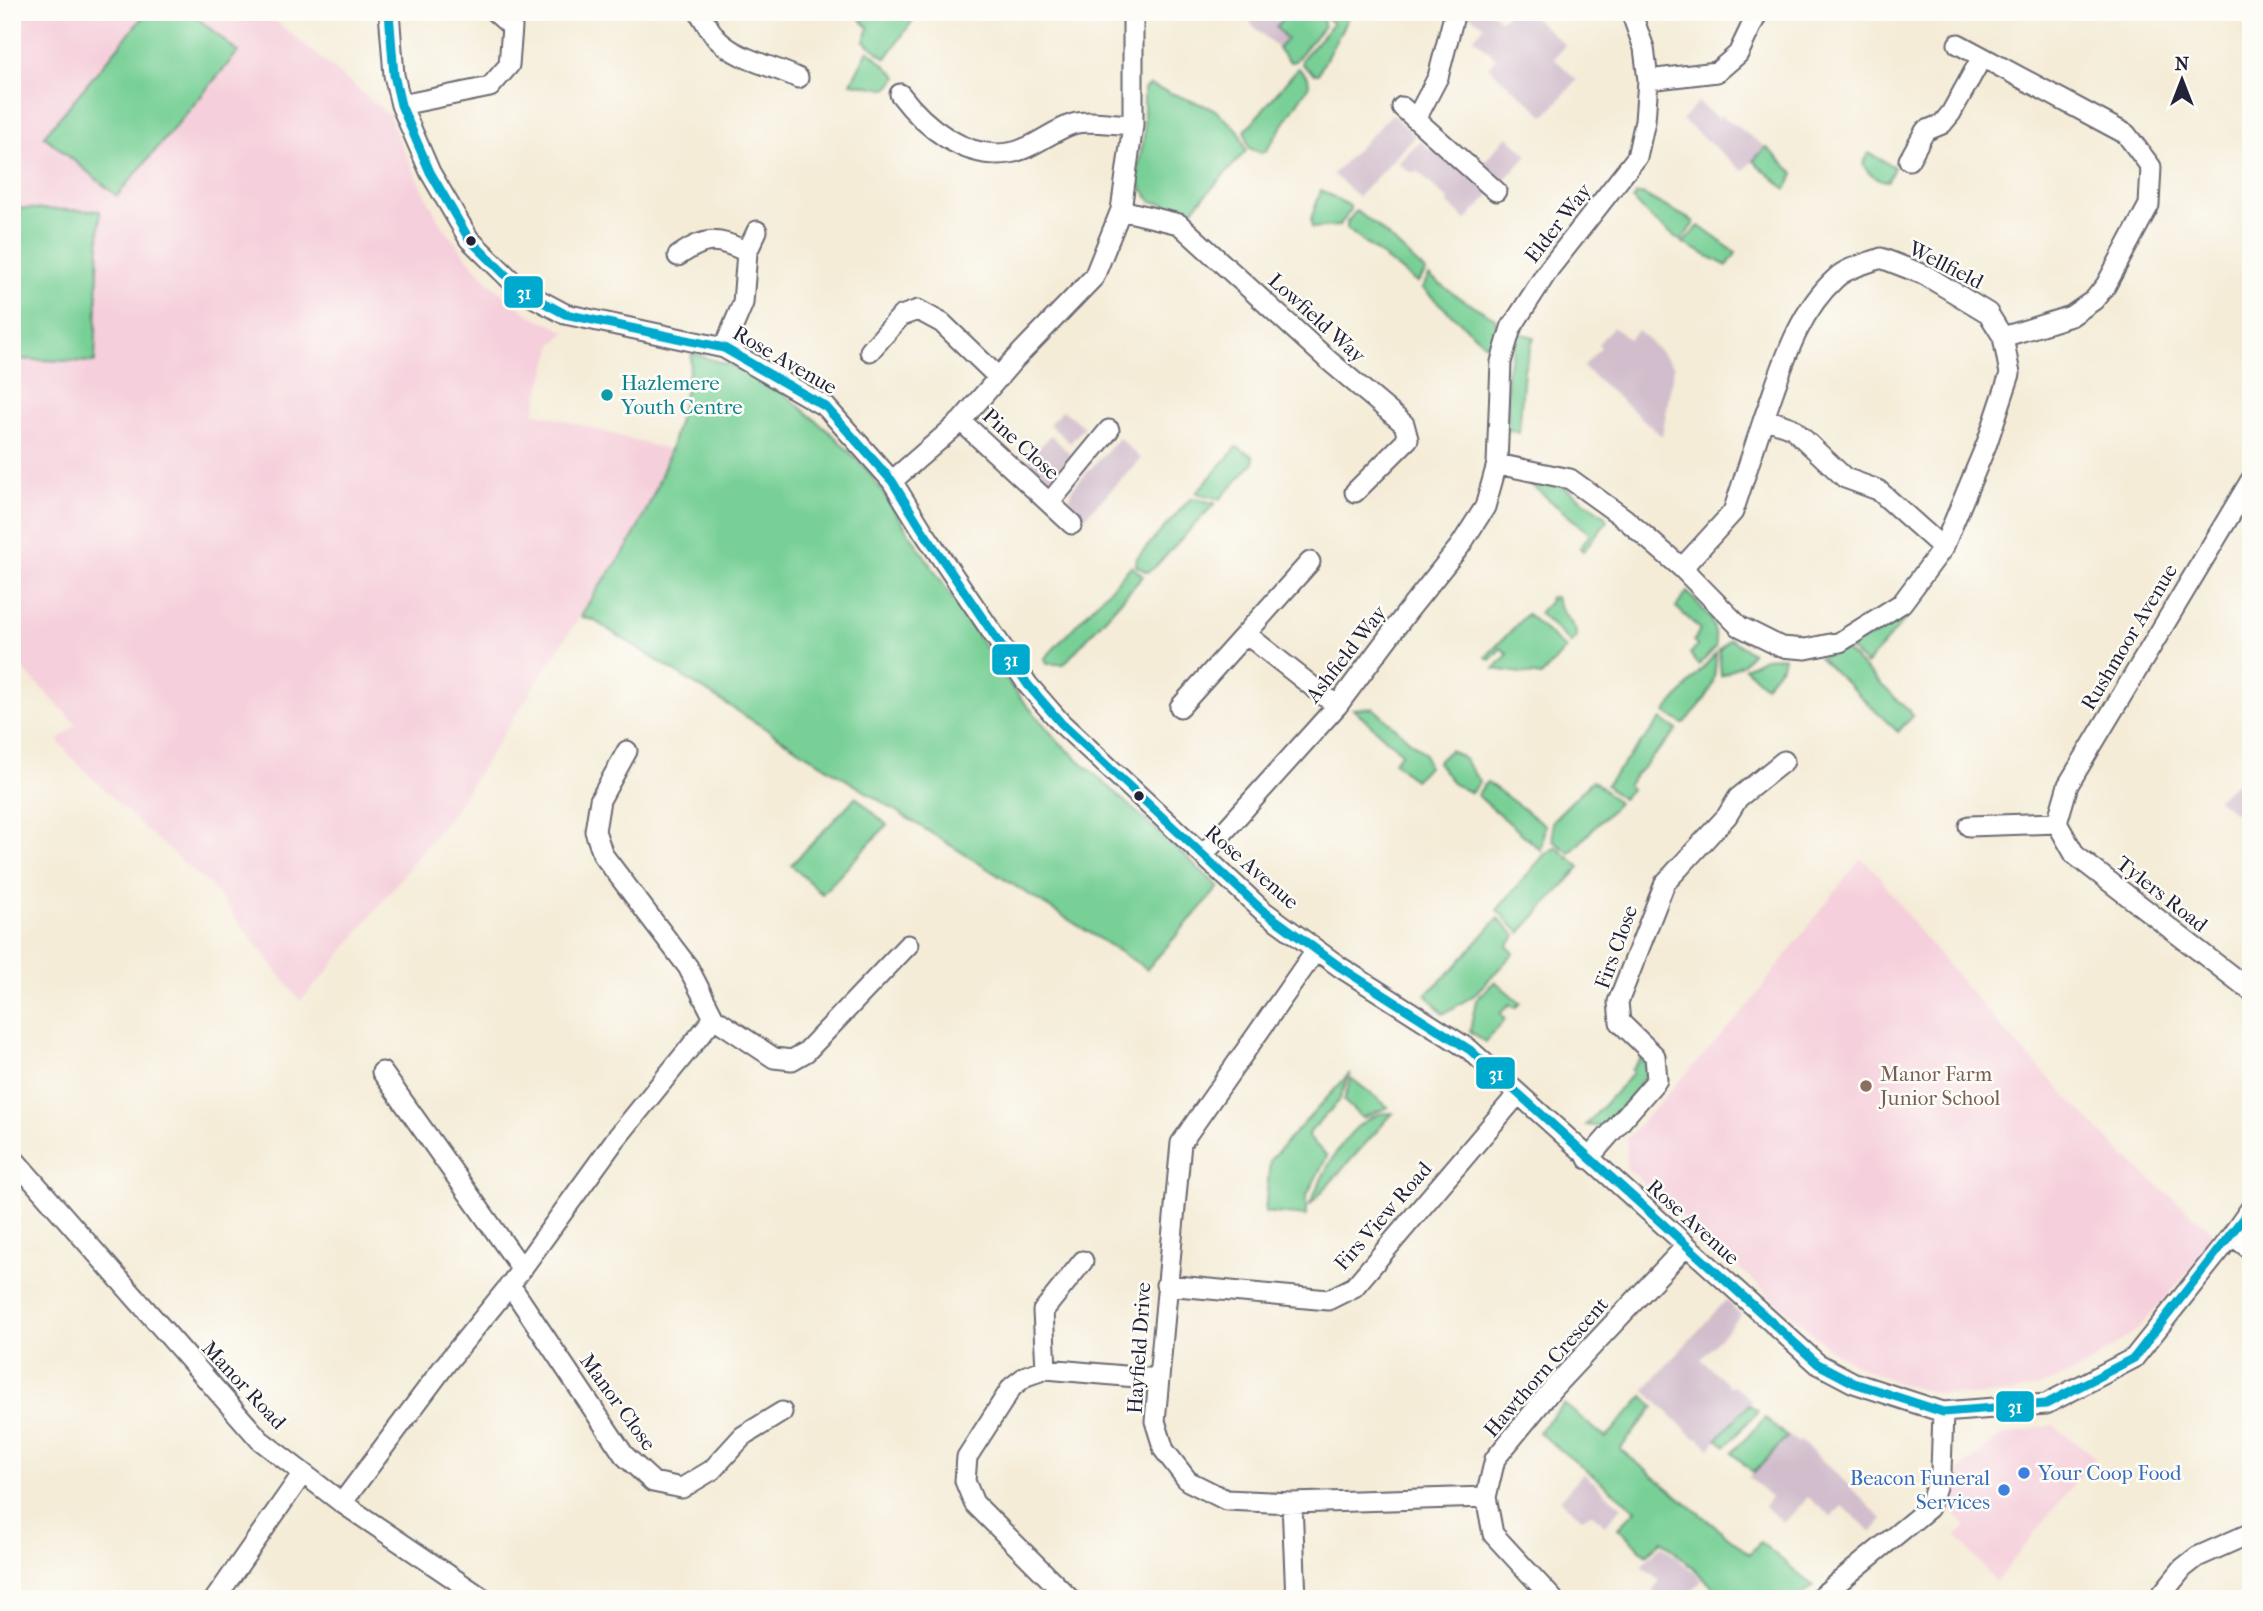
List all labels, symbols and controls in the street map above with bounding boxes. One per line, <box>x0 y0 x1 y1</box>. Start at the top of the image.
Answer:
north arrow <box>2148 46 2218 116</box>
text: N <box>2175 53 2190 75</box>
street label: Elder Way <box>1520 178 1597 267</box>
unlabelled marker <box>464 234 478 248</box>
street label: Wellfield <box>1904 236 1988 294</box>
street label: Lowfield Way <box>1264 268 1371 368</box>
line badge: 31 <box>503 275 544 309</box>
text: 31 <box>517 282 531 304</box>
street label: Rose Avenue <box>729 321 841 399</box>
place label: Hazlemere Youth Centre <box>620 371 743 419</box>
marker: Hazlemere Youth Centre <box>599 387 615 403</box>
street label: Pine Close <box>978 403 1064 485</box>
street label: Rushmoor Avenue <box>2076 560 2182 714</box>
street label: Ashfield Way <box>1300 600 1392 708</box>
line badge: 31 <box>991 643 1031 676</box>
text: 31 <box>1004 649 1018 671</box>
unlabelled marker <box>1132 789 1146 803</box>
street label: Rose Avenue <box>1200 820 1304 914</box>
street label: Tylers Road <box>2112 851 2213 937</box>
street label: Firs Close <box>1590 902 1642 992</box>
line badge: 31 <box>1475 1056 1516 1090</box>
place label: Manor Farm Junior School <box>1878 1062 2000 1110</box>
text: 31 <box>1489 1063 1503 1085</box>
marker: Manor Farm Junior School <box>1858 1078 1874 1094</box>
street label: Firs View Road <box>1330 1157 1437 1275</box>
street label: Rose Avenue <box>1642 1174 1744 1270</box>
street label: Hayfield Drive <box>1122 1281 1156 1415</box>
street label: Hawthorn Crescent <box>1479 1292 1613 1442</box>
street label: Manor Road <box>197 1336 291 1434</box>
street label: Manor Close <box>575 1349 661 1455</box>
line badge: 31 <box>1995 1390 2035 1423</box>
text: 31 <box>2008 1396 2022 1418</box>
place label: Your Coop Food <box>2037 1461 2182 1485</box>
marker: Your Coop Food <box>2016 1465 2032 1481</box>
place label: Beacon Funeral Services <box>1850 1466 1990 1514</box>
marker: Beacon Funeral Services <box>1996 1482 2012 1498</box>

